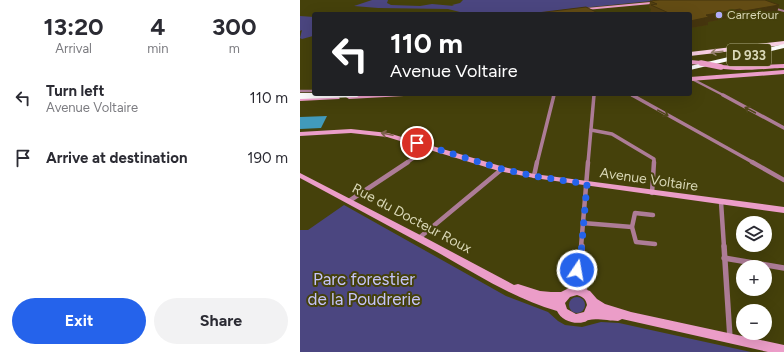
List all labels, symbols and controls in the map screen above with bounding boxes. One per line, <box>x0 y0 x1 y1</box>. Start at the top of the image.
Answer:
place label: Carrefour <box>727 8 779 22</box>
marker: Carrefour <box>714 10 724 20</box>
text: 13:20 <box>44 12 104 41</box>
text: 4 <box>150 12 165 41</box>
text: 300 <box>212 12 256 41</box>
text: 110 m <box>390 26 463 60</box>
icon: left <box>324 28 376 80</box>
text: Arrival <box>55 41 92 56</box>
text: min <box>147 41 169 56</box>
text: m <box>229 41 240 56</box>
road number: D 933 <box>727 44 771 66</box>
one-way arrow <box>711 48 724 55</box>
text: Avenue Voltaire <box>390 60 518 82</box>
text: Turn left <box>46 82 104 100</box>
icon: left <box>12 87 34 109</box>
text: 110 m <box>250 89 288 107</box>
text: Avenue Voltaire <box>46 100 138 115</box>
one-way arrow <box>744 105 756 113</box>
one-way arrow <box>657 110 669 117</box>
pin <box>400 126 434 160</box>
one-way arrow <box>380 130 393 138</box>
icon: arrive <box>406 132 428 154</box>
icon: arrive <box>12 147 34 169</box>
text: Arrive at destination <box>46 149 187 167</box>
text: 190 m <box>247 149 288 167</box>
street label: Avenue Voltaire <box>599 164 700 195</box>
street label: Rue du Docteur Roux <box>349 180 475 257</box>
map controls <box>736 216 772 340</box>
button: layers <box>736 216 772 252</box>
position arrow <box>556 249 598 291</box>
button: + <box>736 260 772 296</box>
park label: Parc forestier de la Poudrerie <box>307 269 421 309</box>
button: Exit <box>12 298 146 344</box>
button: Share <box>154 298 288 344</box>
button: − <box>736 304 772 340</box>

